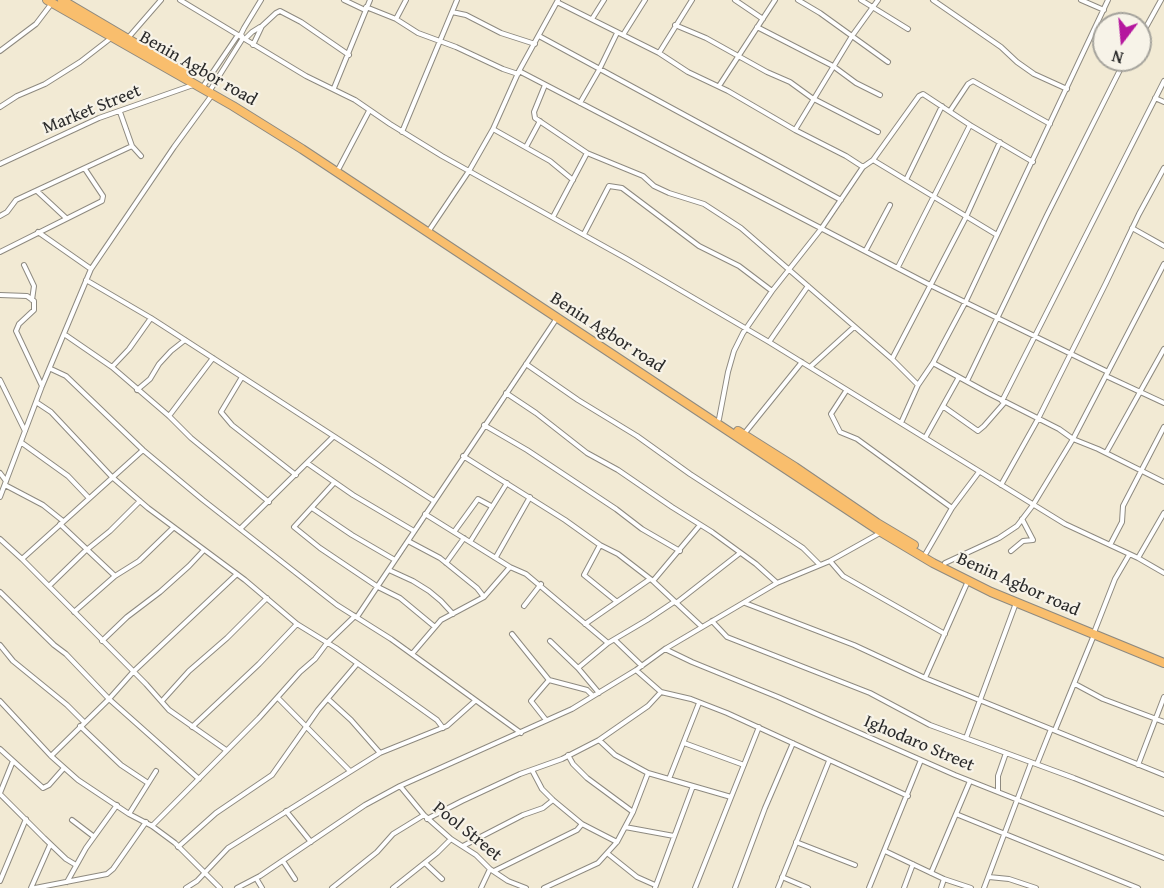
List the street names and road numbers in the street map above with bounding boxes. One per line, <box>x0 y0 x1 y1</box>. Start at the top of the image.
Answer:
street label: Benin Agbor road <box>135 27 261 111</box>
street label: Market Street <box>40 81 144 139</box>
street label: Benin Agbor road <box>546 288 668 378</box>
street label: Benin Agbor road <box>953 548 1083 622</box>
street label: Ighodaro Street <box>861 711 977 777</box>
street label: Pool Street <box>428 798 506 866</box>

